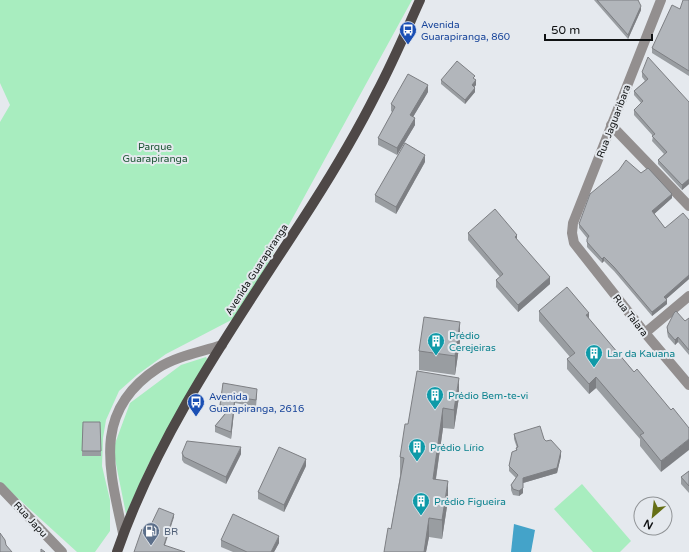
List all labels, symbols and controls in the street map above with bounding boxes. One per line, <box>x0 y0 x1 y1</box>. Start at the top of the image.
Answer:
scale bar <box>545 16 652 42</box>
place label: Avenida Guarapiranga, 860 <box>421 19 510 43</box>
bus stop icon: Avenida Guarapiranga, 860 <box>398 20 418 45</box>
text: 50 m <box>551 23 580 37</box>
street label: Rua Jaguaribara <box>594 83 633 160</box>
park label: Parque Guarapiranga <box>123 141 188 165</box>
street label: Avenida Guarapiranga <box>223 222 291 317</box>
street label: Rua Talara <box>610 292 650 339</box>
place label: Prédio Cerejeiras <box>449 330 496 354</box>
building icon: Prédio Cerejeiras <box>426 331 446 356</box>
building icon: Lar da Kauana <box>584 343 604 368</box>
place label: Lar da Kauana <box>607 348 675 360</box>
building icon: Prédio Bem-te-vi <box>425 385 445 410</box>
place label: Prédio Bem-te-vi <box>448 390 528 402</box>
place label: Avenida Guarapiranga, 2616 <box>209 391 304 415</box>
bus stop icon: Avenida Guarapiranga, 2616 <box>186 392 206 417</box>
building icon: Prédio Lírio <box>407 437 427 462</box>
place label: Prédio Lírio <box>430 442 484 454</box>
building icon: Prédio Figueira <box>411 491 431 516</box>
place label: Prédio Figueira <box>434 496 506 508</box>
north arrow <box>633 496 673 536</box>
street label: Rua Japu <box>11 499 50 540</box>
text: N <box>642 517 655 532</box>
fuel station icon: BR <box>141 521 161 546</box>
place label: BR <box>164 526 178 538</box>

